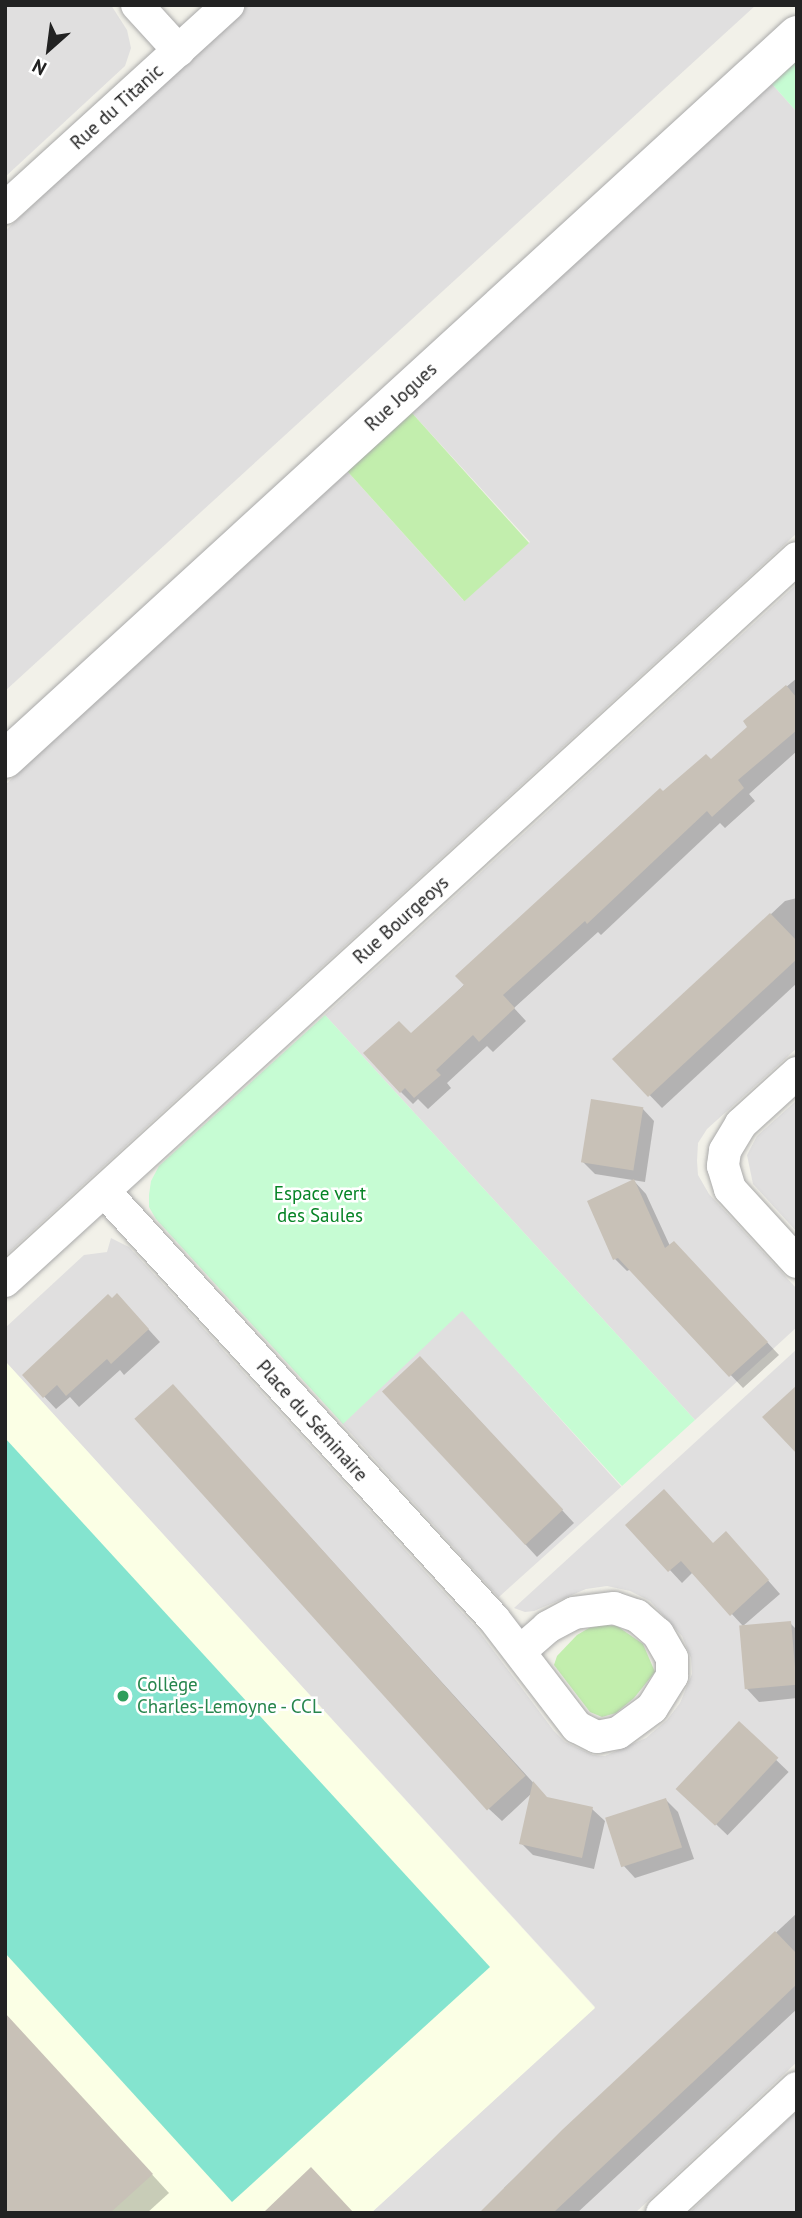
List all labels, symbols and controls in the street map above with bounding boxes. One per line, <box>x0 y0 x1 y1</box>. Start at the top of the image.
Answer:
north arrow <box>14 14 84 84</box>
text: N <box>28 54 50 81</box>
street label: Rue du Titanic <box>66 59 168 155</box>
street label: Rue Jogues <box>360 358 442 436</box>
street label: Rue Bourgeoys <box>349 871 453 969</box>
park label: Espace vert des Saules <box>274 1183 366 1227</box>
street label: Place du Séminaire <box>252 1356 372 1486</box>
place label: Collège Charles-Lemoyne - CCL <box>137 1674 325 1718</box>
marker: Collège Charles-Lemoyne - CCL <box>115 1688 131 1704</box>

